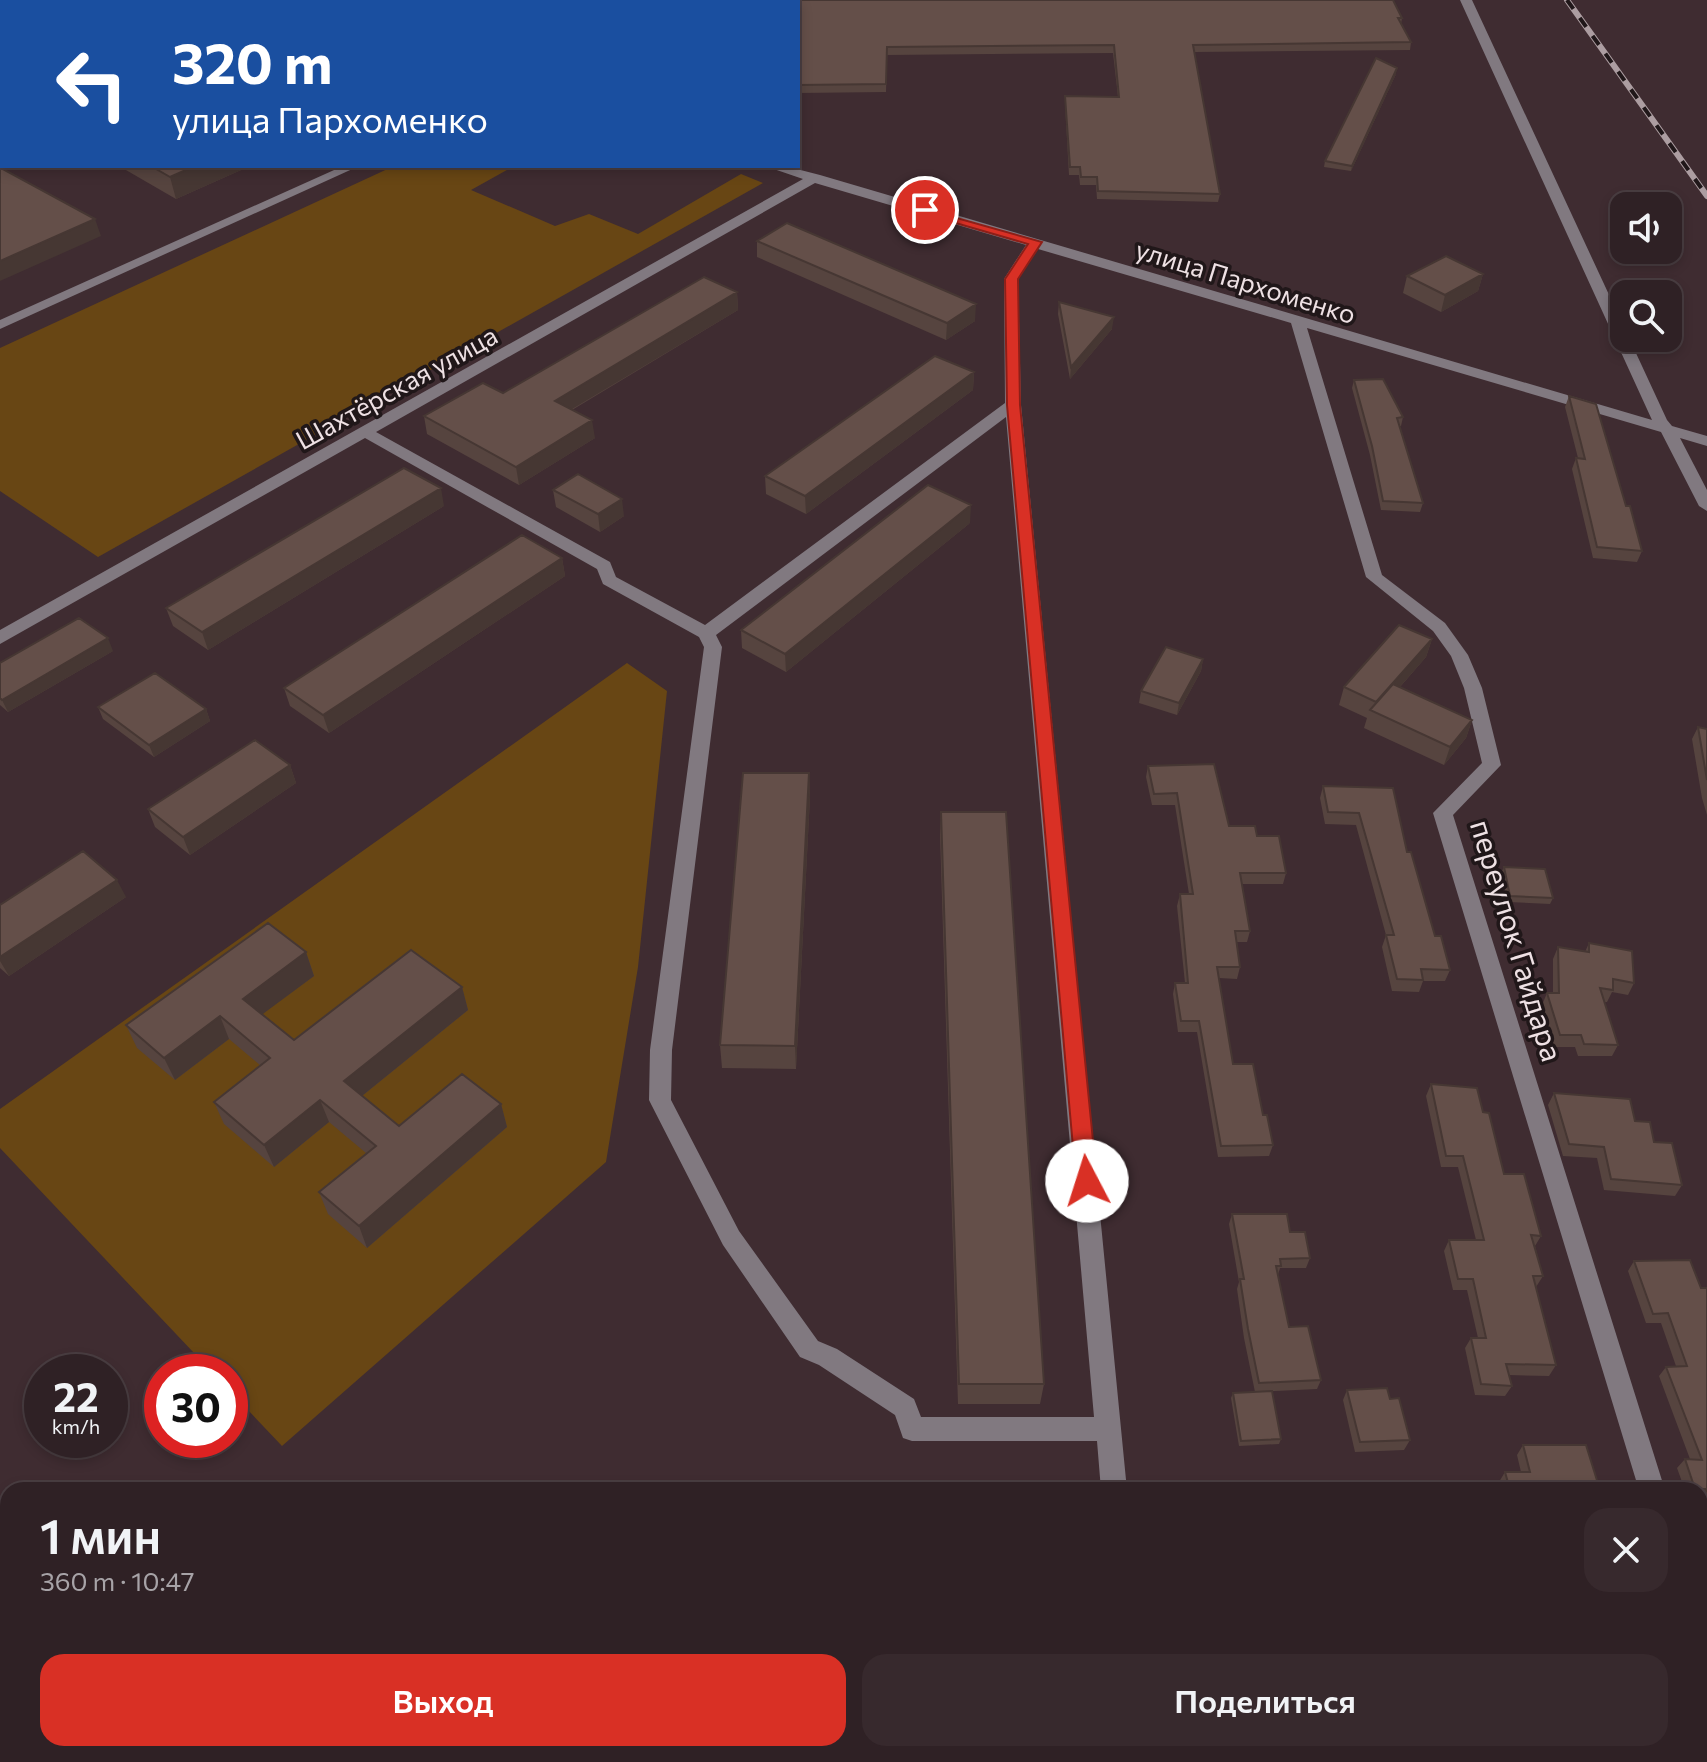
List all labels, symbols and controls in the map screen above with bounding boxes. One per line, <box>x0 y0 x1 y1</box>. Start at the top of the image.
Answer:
text: 320 m <box>172 27 333 96</box>
icon: left <box>40 32 144 136</box>
text: улица Пархоменко <box>172 96 488 140</box>
pin <box>891 176 959 244</box>
icon: arrive <box>903 188 947 232</box>
map controls <box>1610 192 1682 352</box>
button: sound <box>1610 192 1682 264</box>
street label: улица Пархоменко <box>1132 233 1360 329</box>
button: search <box>1610 280 1682 352</box>
street label: Шахтёрская улица <box>290 319 502 455</box>
street label: переулок Гайдара <box>1464 815 1572 1065</box>
position arrow <box>1045 1139 1129 1223</box>
speed limit sign: 30 <box>144 1354 248 1458</box>
text: 22 <box>53 1371 99 1420</box>
text: km/h <box>52 1414 100 1438</box>
text: 1 мин <box>40 1505 161 1564</box>
button: close <box>1584 1508 1668 1592</box>
text: 360 m · 10:47 <box>40 1565 194 1596</box>
button: Выход <box>40 1654 846 1746</box>
button: Поделиться <box>862 1654 1668 1746</box>

